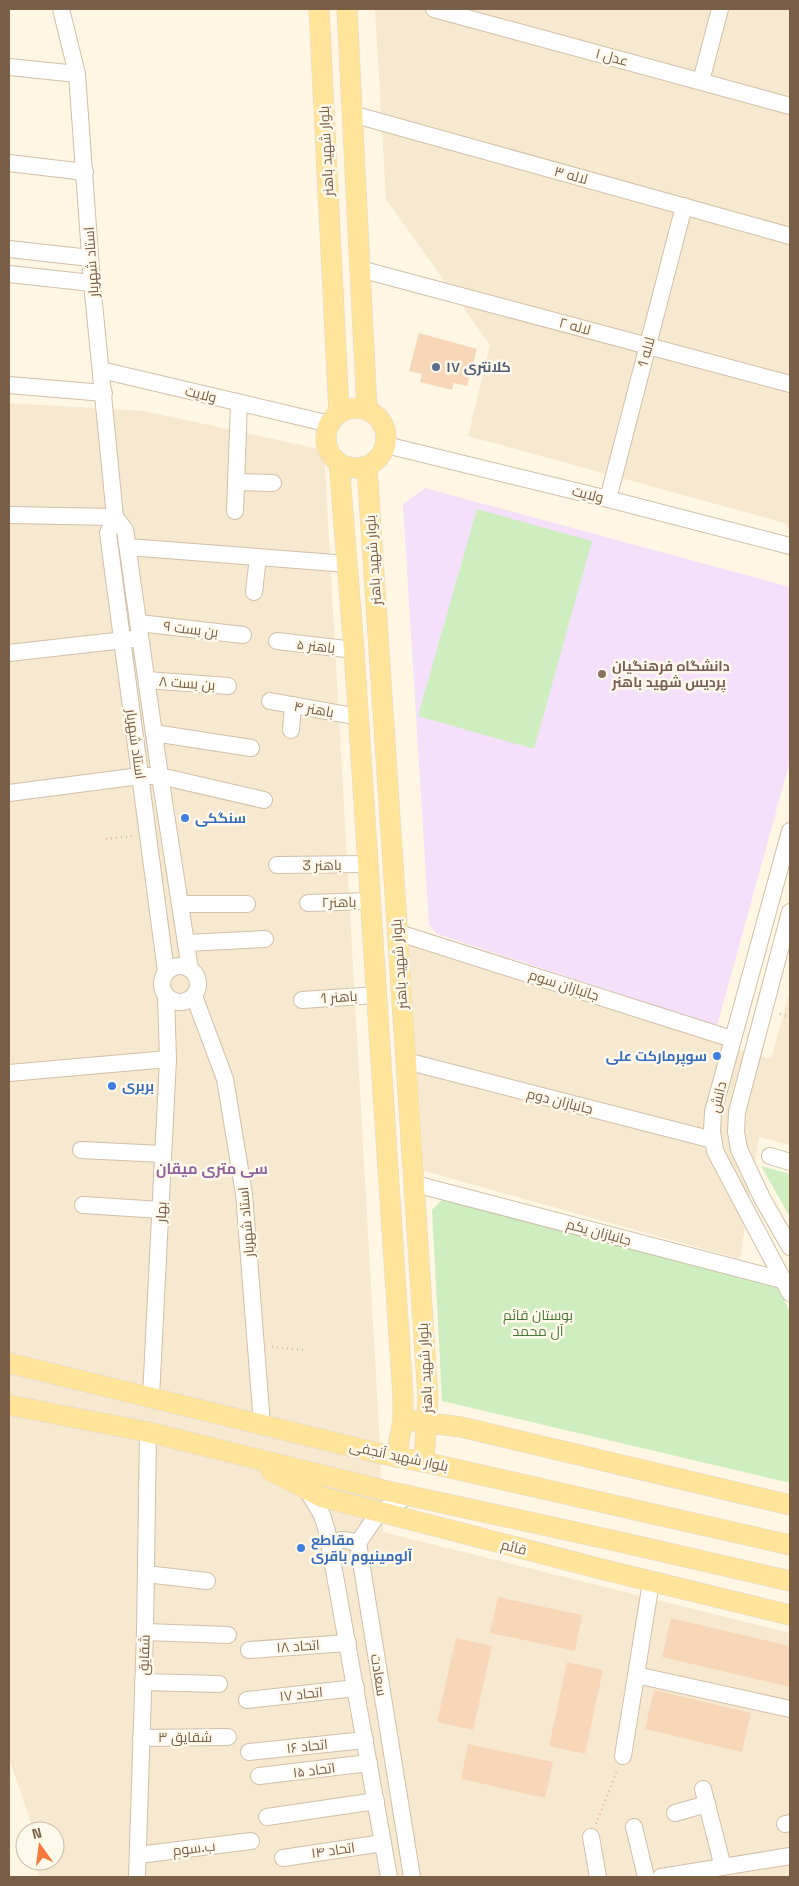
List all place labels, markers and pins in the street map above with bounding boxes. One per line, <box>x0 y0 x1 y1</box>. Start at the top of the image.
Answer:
place label: کلانتری ۱۷ <box>446 358 511 376</box>
marker: کلانتری ۱۷ <box>430 361 442 373</box>
place label: دانشگاه فرهنگیان پردیس شهید باهنر <box>611 657 730 693</box>
marker: دانشگاه فرهنگیان پردیس شهید باهنر <box>596 668 608 680</box>
place label: سنگکی <box>195 809 246 827</box>
marker: سنگکی <box>179 812 191 824</box>
place label: سوپرمارکت علی <box>606 1047 707 1067</box>
marker: سوپرمارکت علی <box>711 1050 723 1062</box>
place label: بربری <box>122 1077 154 1095</box>
marker: بربری <box>106 1080 118 1092</box>
place label: مقاطع آلومینیوم باقری <box>311 1531 413 1566</box>
marker: مقاطع آلومینیوم باقری <box>295 1542 307 1554</box>

